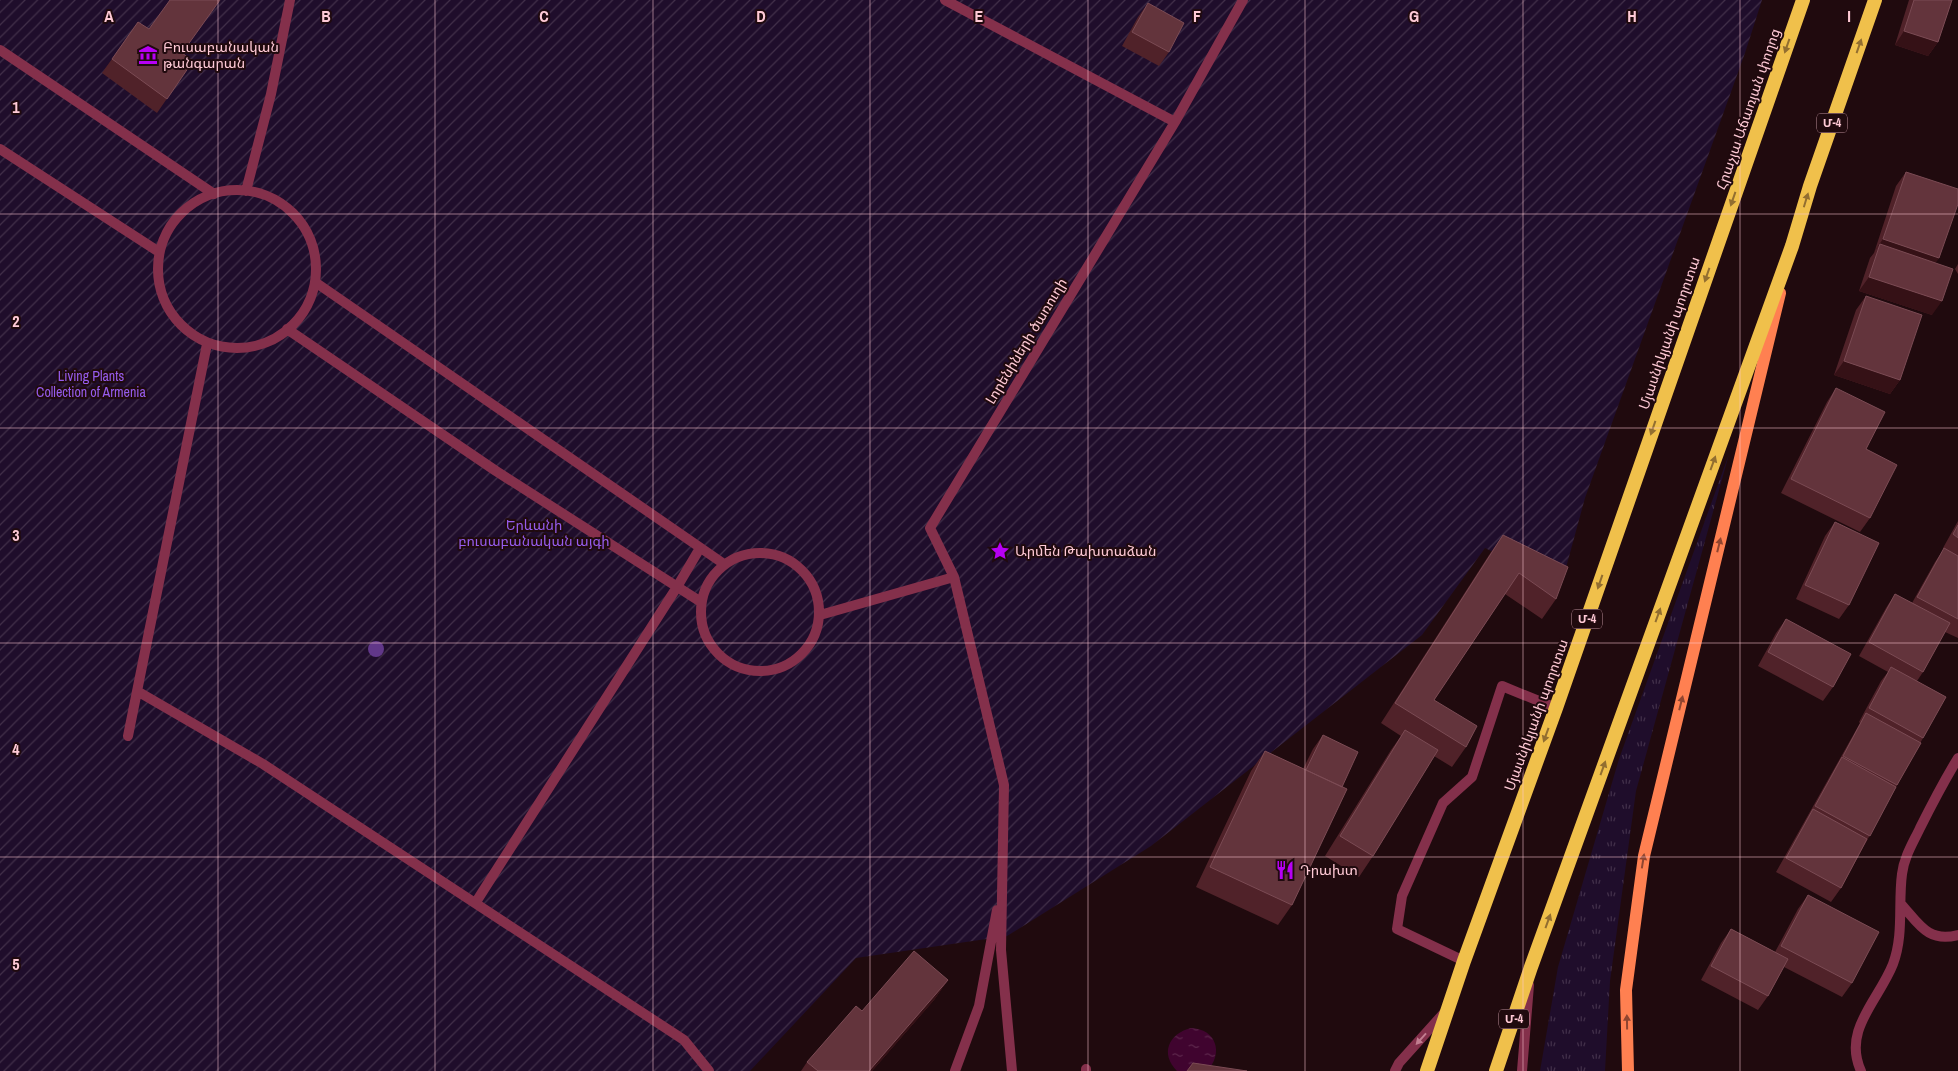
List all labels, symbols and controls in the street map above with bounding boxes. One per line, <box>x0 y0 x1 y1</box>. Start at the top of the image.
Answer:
text: A <box>104 5 114 27</box>
text: B <box>321 5 331 27</box>
text: C <box>539 5 549 27</box>
text: D <box>756 5 766 27</box>
text: E <box>975 5 984 27</box>
text: F <box>1193 5 1201 27</box>
text: G <box>1409 5 1419 27</box>
text: H <box>1627 5 1637 27</box>
text: I <box>1847 5 1851 27</box>
street label: Հրաչյա Աճառյան փողոց <box>1712 26 1784 192</box>
place label: Բուսաբանական թանգարան <box>163 38 279 72</box>
one-way arrow <box>1855 38 1863 53</box>
one-way arrow <box>1783 39 1791 54</box>
museum icon: Բուսաբանական թանգարան <box>137 44 159 66</box>
text: 1 <box>12 96 20 118</box>
road number: Մ-4 <box>1817 114 1847 132</box>
one-way arrow <box>1729 192 1736 207</box>
one-way arrow <box>1803 192 1810 207</box>
street label: Մյասնիկյանի պողոտա <box>1634 254 1704 412</box>
one-way arrow <box>1703 268 1711 283</box>
street label: Լորենիների ծառուղի <box>981 275 1071 407</box>
text: 2 <box>12 310 20 332</box>
park label: Living Plants Collection of Armenia <box>36 367 146 401</box>
one-way arrow <box>1649 421 1657 436</box>
one-way arrow <box>1710 455 1717 470</box>
park label: Երևանի բուսաբանական այգի <box>458 516 610 550</box>
text: 3 <box>12 524 20 546</box>
one-way arrow <box>1715 537 1723 552</box>
place icon: Արմեն Թախտաձան <box>989 540 1011 562</box>
place label: Արմեն Թախտաձան <box>1015 542 1156 560</box>
one-way arrow <box>1596 574 1603 589</box>
one-way arrow <box>1655 608 1662 623</box>
road number: Մ-4 <box>1572 610 1602 628</box>
street label: Մյասնիկյանի պողոտա <box>1500 637 1572 793</box>
one-way arrow <box>1677 695 1685 710</box>
one-way arrow <box>1542 728 1550 743</box>
text: 4 <box>12 738 20 760</box>
one-way arrow <box>1599 760 1607 775</box>
one-way arrow <box>1640 853 1648 869</box>
restaurant icon: Դրախտ <box>1274 859 1296 881</box>
place label: Դրախտ <box>1300 861 1358 879</box>
one-way arrow <box>1544 913 1552 928</box>
text: 5 <box>12 953 20 975</box>
road number: Մ-4 <box>1499 1010 1529 1028</box>
one-way arrow <box>1623 1014 1631 1030</box>
one-way arrow <box>1415 1032 1426 1045</box>

